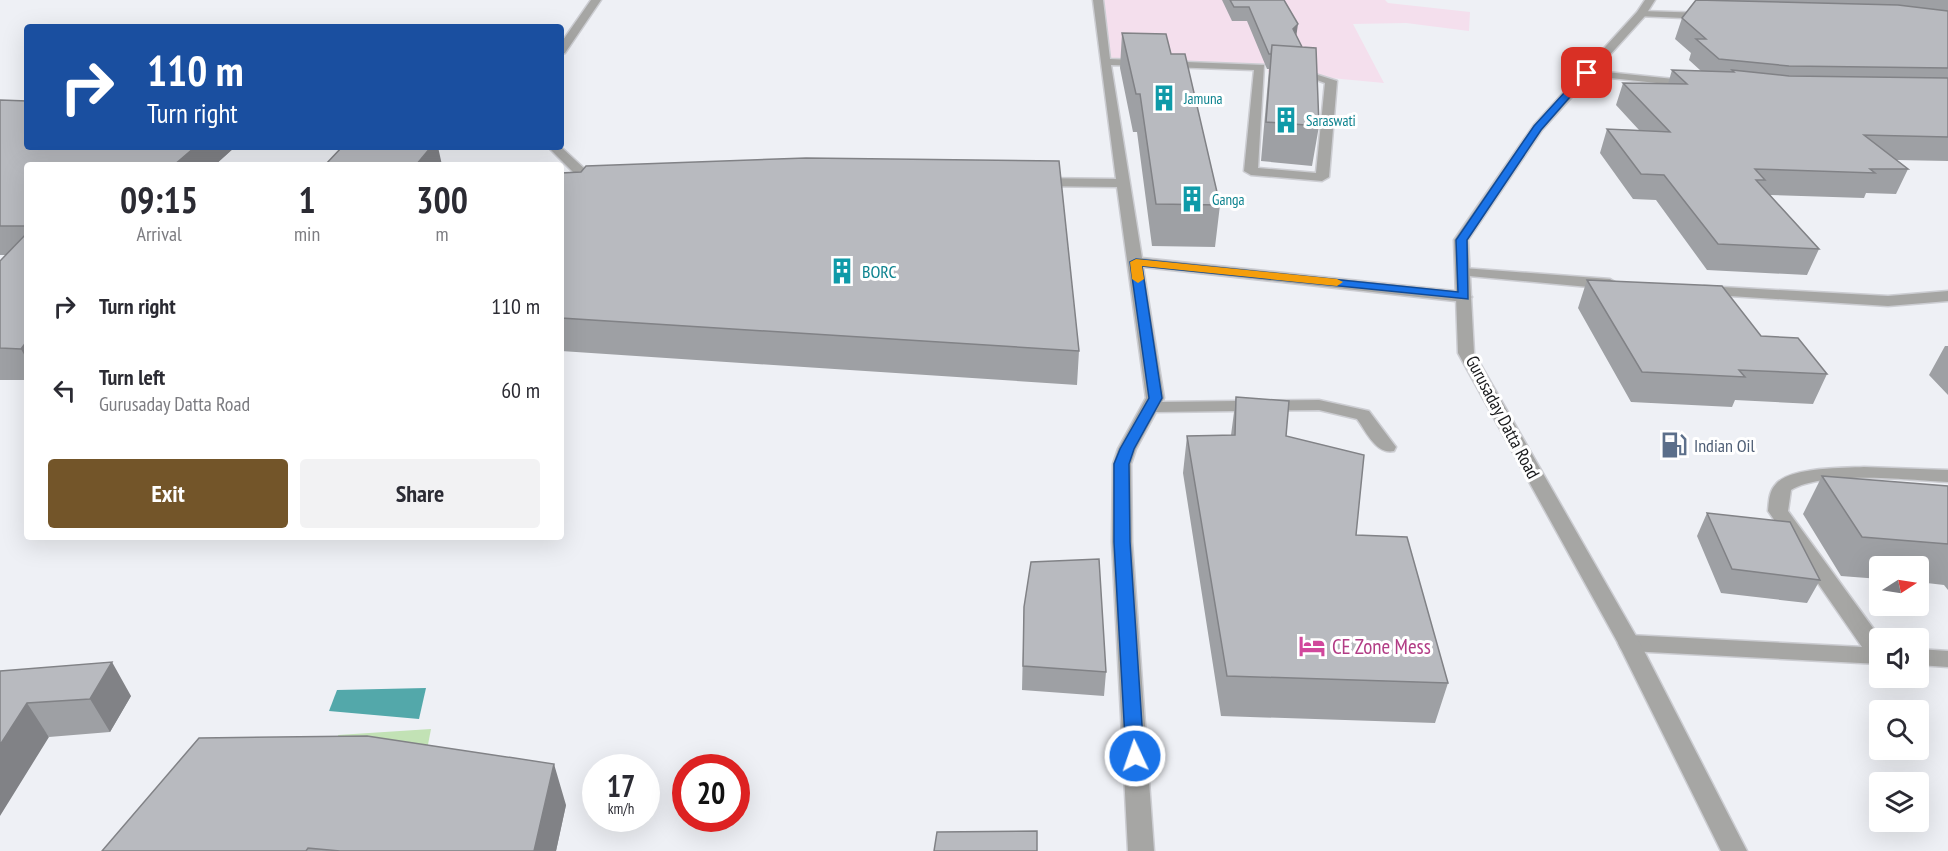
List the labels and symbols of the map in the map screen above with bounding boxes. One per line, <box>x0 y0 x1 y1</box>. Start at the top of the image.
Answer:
pin <box>1561 47 1612 98</box>
building icon: Jamuna <box>1149 83 1179 113</box>
place label: Jamuna <box>1183 89 1222 108</box>
building icon: Saraswati <box>1271 105 1301 135</box>
place label: Saraswati <box>1306 111 1356 130</box>
building icon: Ganga <box>1177 184 1207 214</box>
place label: Ganga <box>1212 190 1244 209</box>
building icon: BORC <box>827 256 857 286</box>
place label: BORC <box>862 260 897 283</box>
street label: Gurusaday Datta Road <box>1461 352 1545 482</box>
fuel station icon: Indian Oil <box>1659 430 1689 460</box>
place label: Indian Oil <box>1694 434 1756 457</box>
north arrow <box>1869 556 1929 616</box>
hotel icon: CE Zone Mess <box>1297 631 1327 661</box>
place label: CE Zone Mess <box>1332 633 1431 660</box>
position arrow <box>1103 724 1167 788</box>
speed limit sign: 20 <box>672 754 750 832</box>

